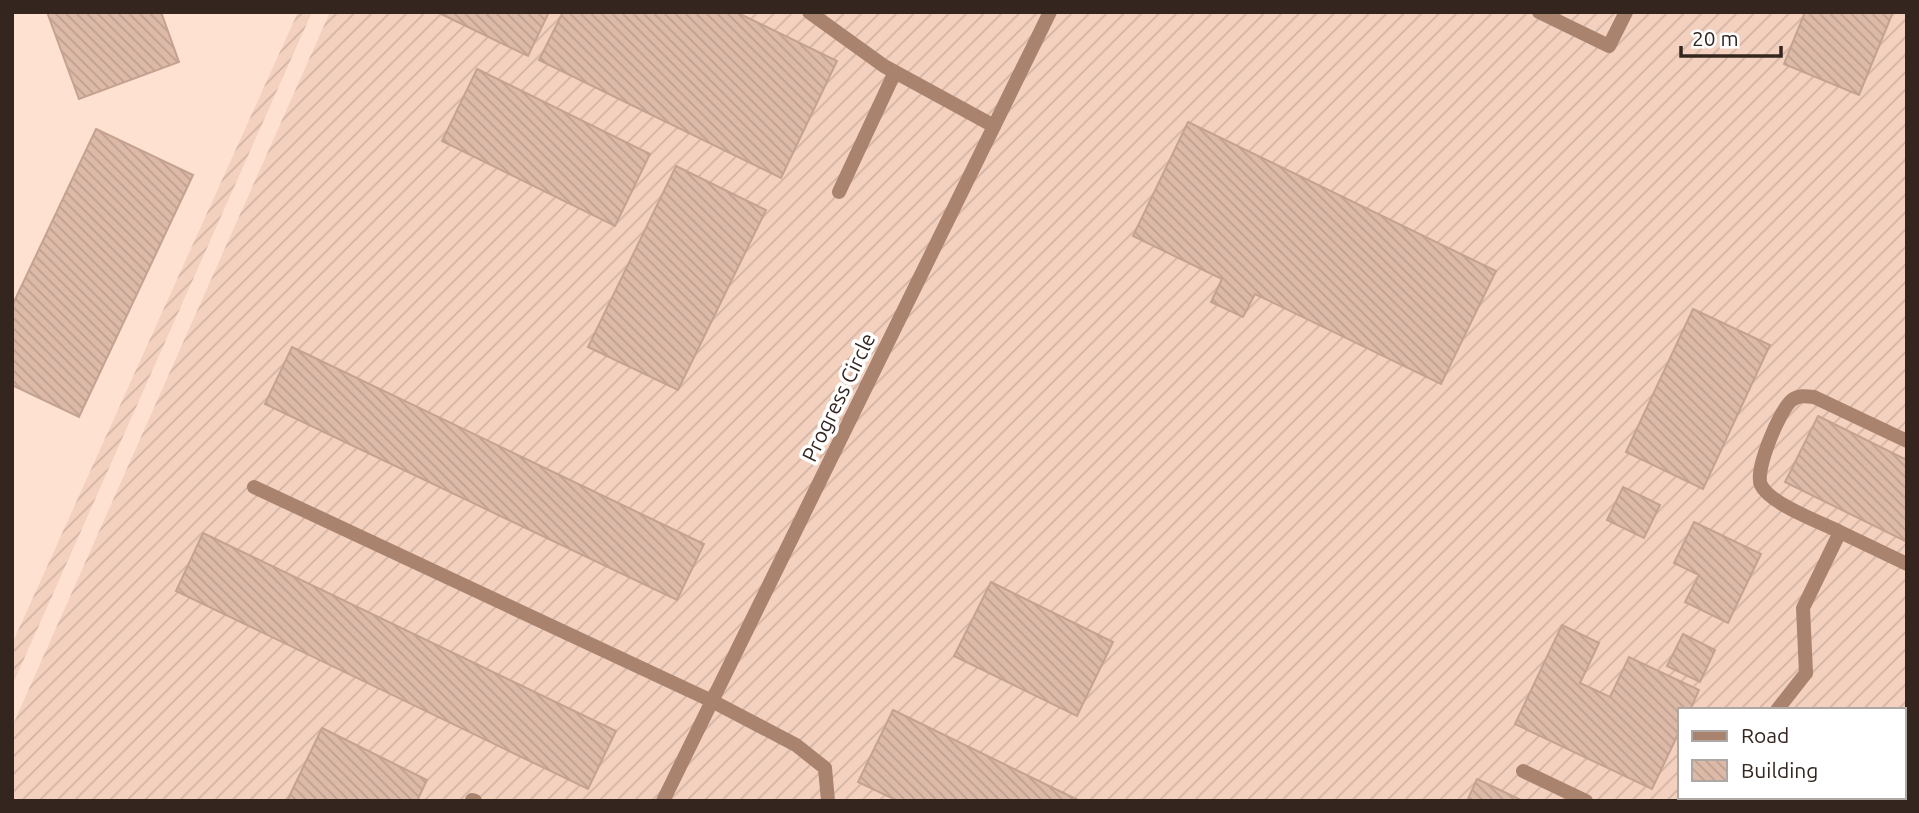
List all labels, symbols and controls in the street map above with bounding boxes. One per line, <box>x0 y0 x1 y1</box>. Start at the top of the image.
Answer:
scale bar <box>1681 14 1781 58</box>
text: 20 m <box>1692 26 1739 50</box>
street label: Progress Circle <box>796 329 880 465</box>
legend <box>1678 708 1905 799</box>
text: Road <box>1741 723 1789 747</box>
text: Building <box>1741 758 1818 782</box>

